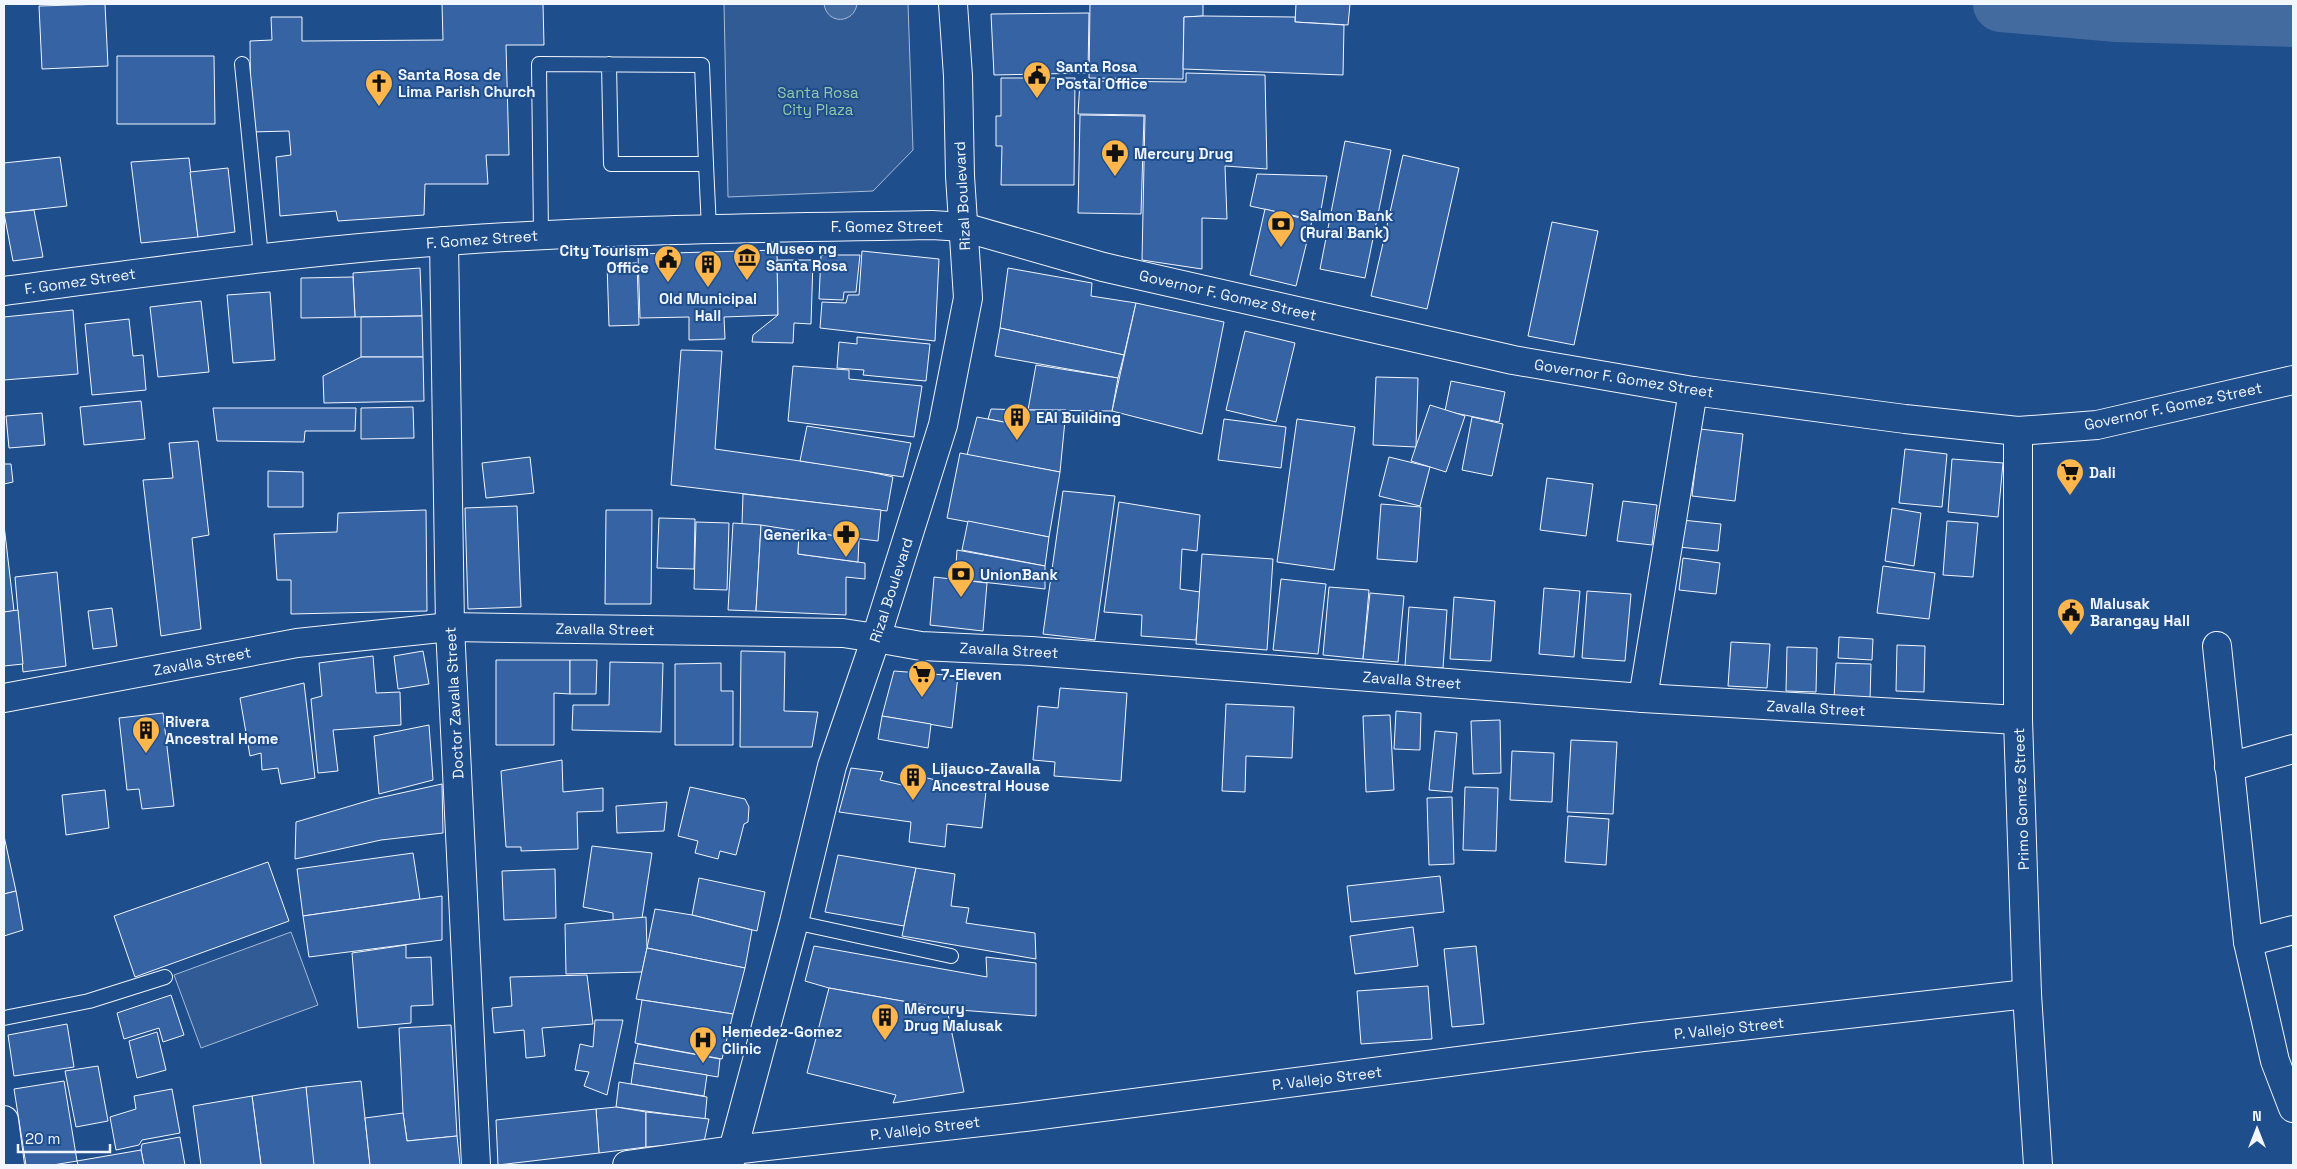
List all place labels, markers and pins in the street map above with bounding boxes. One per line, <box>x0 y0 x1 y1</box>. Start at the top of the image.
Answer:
place label: Santa Rosa Postal Office <box>1056 57 1148 93</box>
public building icon: Santa Rosa Postal Office <box>1022 60 1052 99</box>
place label: Santa Rosa de Lima Parish Church <box>398 65 536 101</box>
church icon: Santa Rosa de Lima Parish Church <box>364 68 394 107</box>
pharmacy icon: Mercury Drug <box>1100 138 1130 177</box>
place label: Mercury Drug <box>1134 144 1233 163</box>
place label: Salmon Bank (Rural Bank) <box>1300 206 1394 242</box>
bank icon: Salmon Bank (Rural Bank) <box>1266 209 1296 248</box>
place label: Museo ng Santa Rosa <box>766 239 848 275</box>
place label: City Tourism Office <box>559 241 649 277</box>
museum icon: Museo ng Santa Rosa <box>732 242 762 281</box>
public building icon: City Tourism Office <box>653 244 683 283</box>
building icon: Old Municipal Hall <box>693 249 723 288</box>
place label: Old Municipal Hall <box>659 289 757 325</box>
building icon: EAI Building <box>1002 402 1032 441</box>
place label: EAI Building <box>1036 408 1121 427</box>
supermarket icon: Dali <box>2055 457 2085 496</box>
place label: Dali <box>2089 463 2116 482</box>
pharmacy icon: Generika <box>831 519 861 558</box>
place label: Generika <box>764 525 827 544</box>
bank icon: UnionBank <box>946 559 976 598</box>
place label: UnionBank <box>980 565 1059 584</box>
place label: Malusak Barangay Hall <box>2090 594 2190 630</box>
public building icon: Malusak Barangay Hall <box>2056 597 2086 636</box>
supermarket icon: 7-Eleven <box>907 659 937 698</box>
place label: 7-Eleven <box>941 665 1002 684</box>
place label: Rivera Ancestral Home <box>165 712 279 748</box>
building icon: Rivera Ancestral Home <box>131 715 161 754</box>
place label: Lijauco-Zavalla Ancestral House <box>932 759 1050 795</box>
building icon: Lijauco-Zavalla Ancestral House <box>898 762 928 801</box>
place label: Mercury Drug Malusak <box>904 999 1003 1035</box>
building icon: Mercury Drug Malusak <box>870 1002 900 1041</box>
place label: Hemedez-Gomez Clinic <box>722 1022 842 1058</box>
hospital icon: Hemedez-Gomez Clinic <box>688 1025 718 1064</box>

